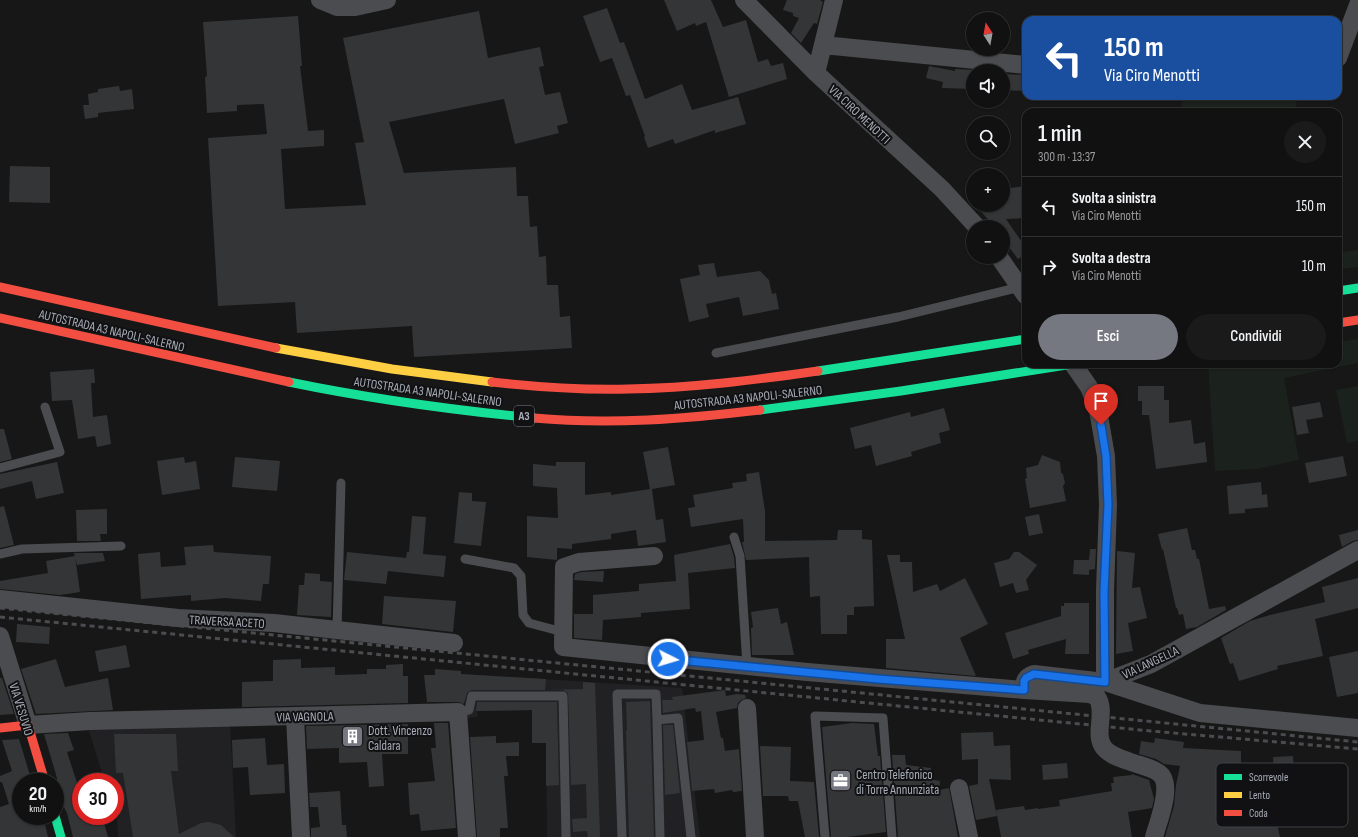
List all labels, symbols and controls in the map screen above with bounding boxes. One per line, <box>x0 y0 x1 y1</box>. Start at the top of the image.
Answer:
north arrow <box>966 12 1010 56</box>
map controls <box>966 12 1010 264</box>
text: 150 m <box>1104 31 1164 64</box>
icon: left <box>1038 32 1090 84</box>
button: sound <box>966 64 1010 108</box>
text: Via Ciro Menotti <box>1104 65 1200 86</box>
street label: VIA CIRO MENOTTI <box>825 82 894 147</box>
button: search <box>966 116 1010 160</box>
text: 1 min <box>1038 119 1082 148</box>
button: close <box>1284 121 1326 163</box>
text: 300 m · 13:37 <box>1038 149 1095 165</box>
button: + <box>966 168 1010 212</box>
text: Svolta a sinistra <box>1072 189 1156 208</box>
icon: left <box>1038 196 1060 218</box>
text: 150 m <box>1296 197 1326 216</box>
text: Via Ciro Menotti <box>1072 208 1141 224</box>
button: − <box>966 220 1010 264</box>
text: Svolta a destra <box>1072 249 1151 268</box>
icon: right <box>1038 256 1060 278</box>
text: 10 m <box>1302 257 1326 276</box>
text: Via Ciro Menotti <box>1072 268 1141 284</box>
street label: AUTOSTRADA A3 NAPOLI-SALERNO <box>36 306 186 356</box>
button: Esci <box>1038 314 1178 360</box>
button: Condividi <box>1186 314 1326 360</box>
street label: AUTOSTRADA A3 NAPOLI-SALERNO <box>352 374 503 410</box>
street label: AUTOSTRADA A3 NAPOLI-SALERNO <box>672 382 823 414</box>
pin <box>1084 384 1118 425</box>
icon: arrive <box>1090 390 1112 412</box>
road number: A3 <box>514 406 534 426</box>
street label: TRAVERSA ACETO <box>189 612 265 632</box>
position arrow <box>647 638 689 680</box>
street label: VIA LANGELLA <box>1120 643 1182 683</box>
street label: VIA VESUVIO <box>5 681 37 738</box>
street label: VIA VAGNOLA <box>276 708 334 725</box>
place label: Dott. Vincenzo Caldara <box>368 723 432 754</box>
building icon: Dott. Vincenzo Caldara <box>340 724 366 750</box>
legend <box>1216 763 1348 827</box>
place label: Centro Telefonico di Torre Annunziata <box>856 767 939 798</box>
office icon: Centro Telefonico di Torre Annunziata <box>828 768 854 794</box>
text: Scorrevole <box>1249 771 1288 784</box>
speed limit sign: 30 <box>72 773 124 825</box>
text: 20 <box>29 782 47 806</box>
text: Lento <box>1249 789 1270 802</box>
text: km/h <box>29 803 47 815</box>
text: Coda <box>1249 807 1268 820</box>

